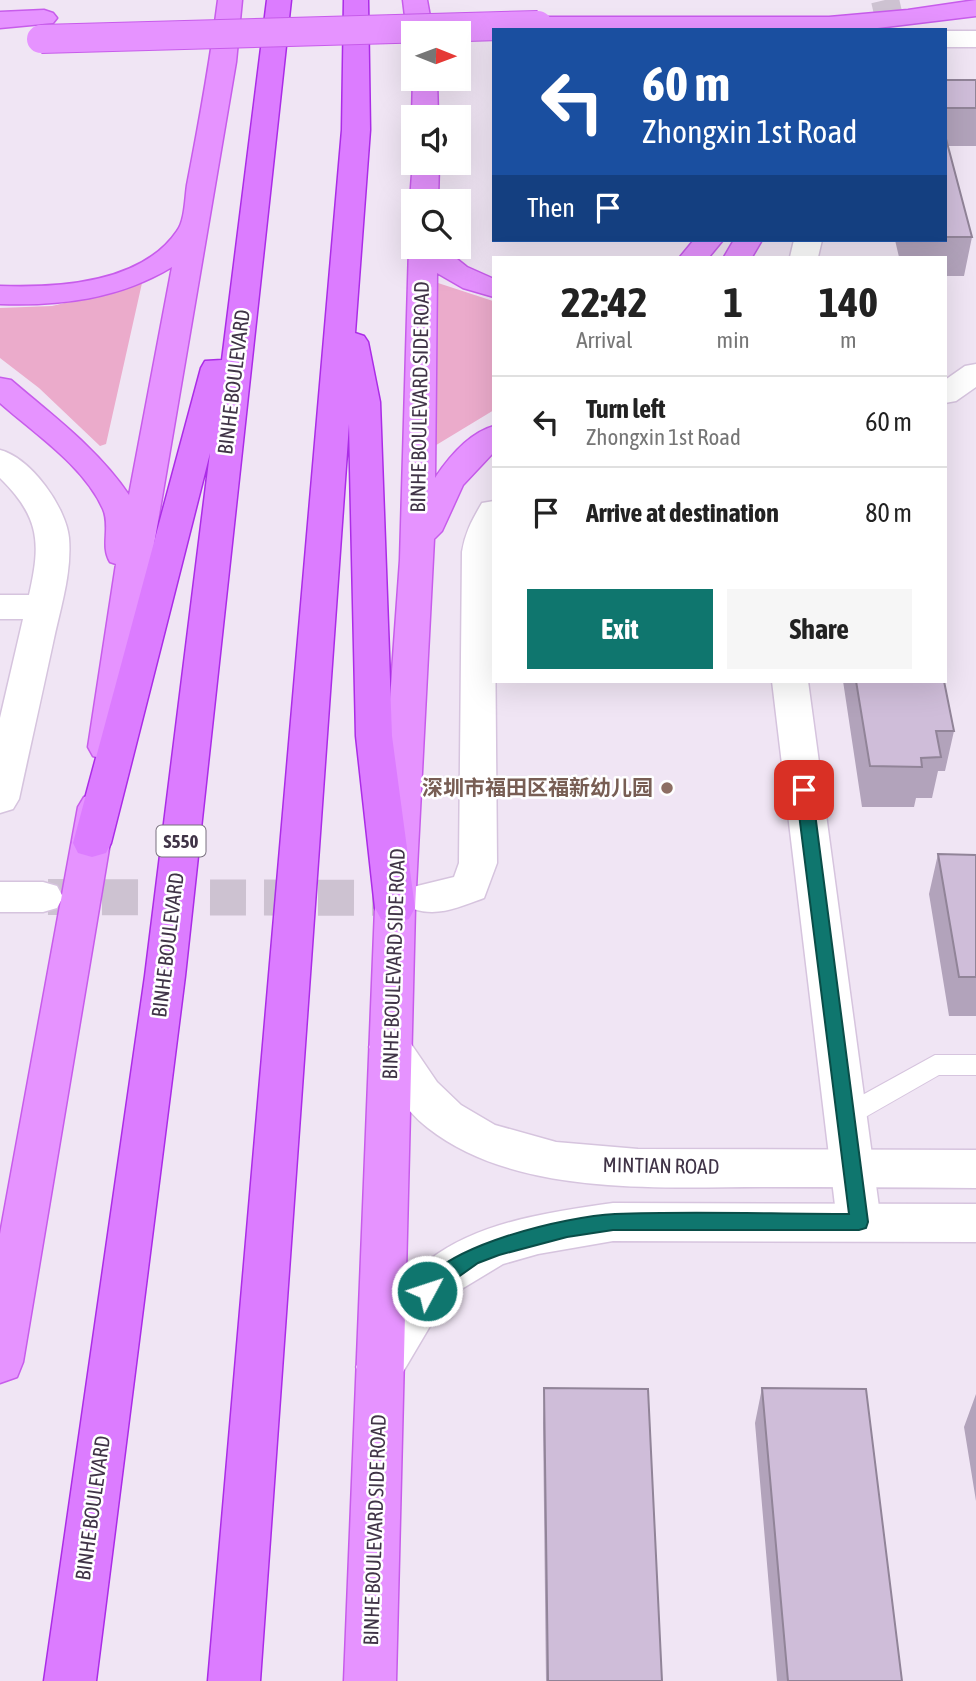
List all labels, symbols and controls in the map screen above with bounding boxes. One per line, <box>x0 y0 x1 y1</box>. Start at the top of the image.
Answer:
north arrow <box>401 21 471 91</box>
map controls <box>401 21 471 259</box>
text: 60 m <box>642 55 730 111</box>
icon: left <box>527 56 618 147</box>
button: sound <box>401 105 471 175</box>
text: Zhongxin 1st Road <box>642 113 857 150</box>
button: search <box>401 189 471 259</box>
icon: arrive <box>589 189 627 227</box>
text: Then <box>527 193 575 223</box>
text: 22:42 <box>561 278 648 326</box>
text: 1 <box>723 278 743 326</box>
text: 140 <box>819 278 878 326</box>
street label: BINHE BOULEVARD SIDE ROAD <box>405 281 433 513</box>
street label: BINHE BOULEVARD <box>212 308 254 456</box>
text: Arrival <box>576 327 632 353</box>
text: min <box>717 327 750 353</box>
text: m <box>840 327 857 353</box>
text: Turn left <box>586 394 666 424</box>
icon: left <box>527 403 565 441</box>
text: 60 m <box>865 407 912 437</box>
text: Zhongxin 1st Road <box>586 424 741 450</box>
icon: arrive <box>527 494 565 532</box>
text: Arrive at destination <box>586 498 779 528</box>
text: 80 m <box>865 498 912 528</box>
button: Exit <box>527 589 713 669</box>
button: Share <box>727 589 912 669</box>
pin <box>774 760 834 820</box>
icon: arrive <box>785 771 823 809</box>
place label: 深圳市福田区福新幼儿园 <box>422 775 653 799</box>
marker: 深圳市福田区福新幼儿园 <box>659 780 675 796</box>
road number: S550 <box>156 826 206 856</box>
street label: BINHE BOULEVARD SIDE ROAD <box>377 848 409 1080</box>
street label: BINHE BOULEVARD <box>146 871 188 1019</box>
street label: MINTIAN ROAD <box>603 1152 719 1178</box>
position arrow <box>390 1254 464 1328</box>
street label: BINHE BOULEVARD SIDE ROAD <box>358 1414 390 1646</box>
street label: BINHE BOULEVARD <box>70 1434 114 1582</box>

